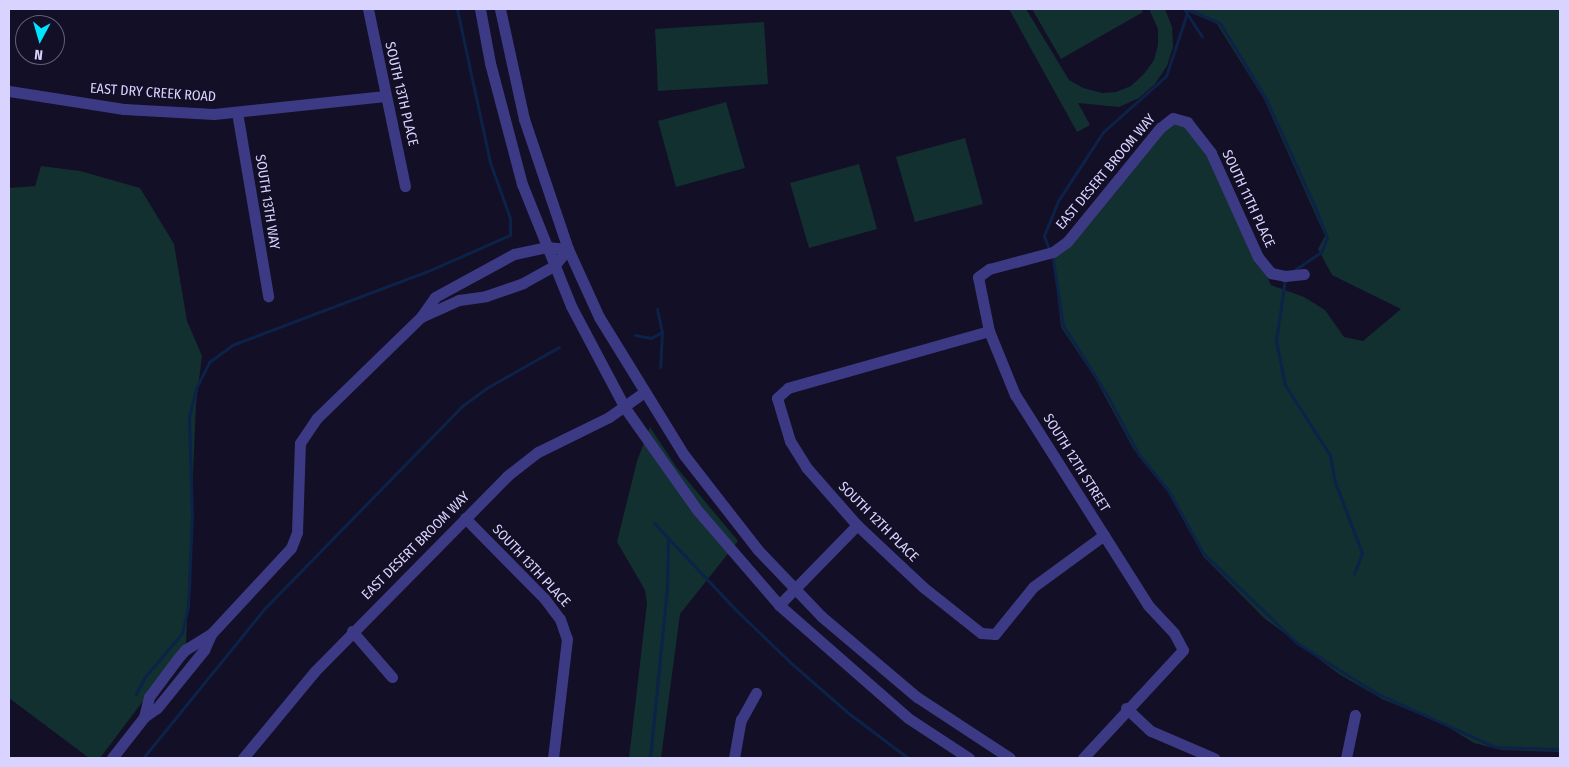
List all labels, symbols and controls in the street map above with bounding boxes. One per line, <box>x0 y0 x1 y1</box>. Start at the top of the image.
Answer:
north arrow <box>15 15 65 65</box>
street label: SOUTH 13TH PLACE <box>381 40 421 148</box>
text: N <box>33 46 44 63</box>
street label: EAST DRY CREEK ROAD <box>89 80 217 106</box>
street label: EAST DESERT BROOM WAY <box>1053 111 1159 233</box>
street label: SOUTH 11TH PLACE <box>1218 148 1278 250</box>
street label: SOUTH 13TH WAY <box>251 153 283 251</box>
street label: SOUTH 12TH STREET <box>1039 411 1113 515</box>
street label: SOUTH 12TH PLACE <box>834 478 922 566</box>
street label: EAST DESERT BROOM WAY <box>359 489 473 603</box>
street label: SOUTH 13TH PLACE <box>489 521 573 611</box>

